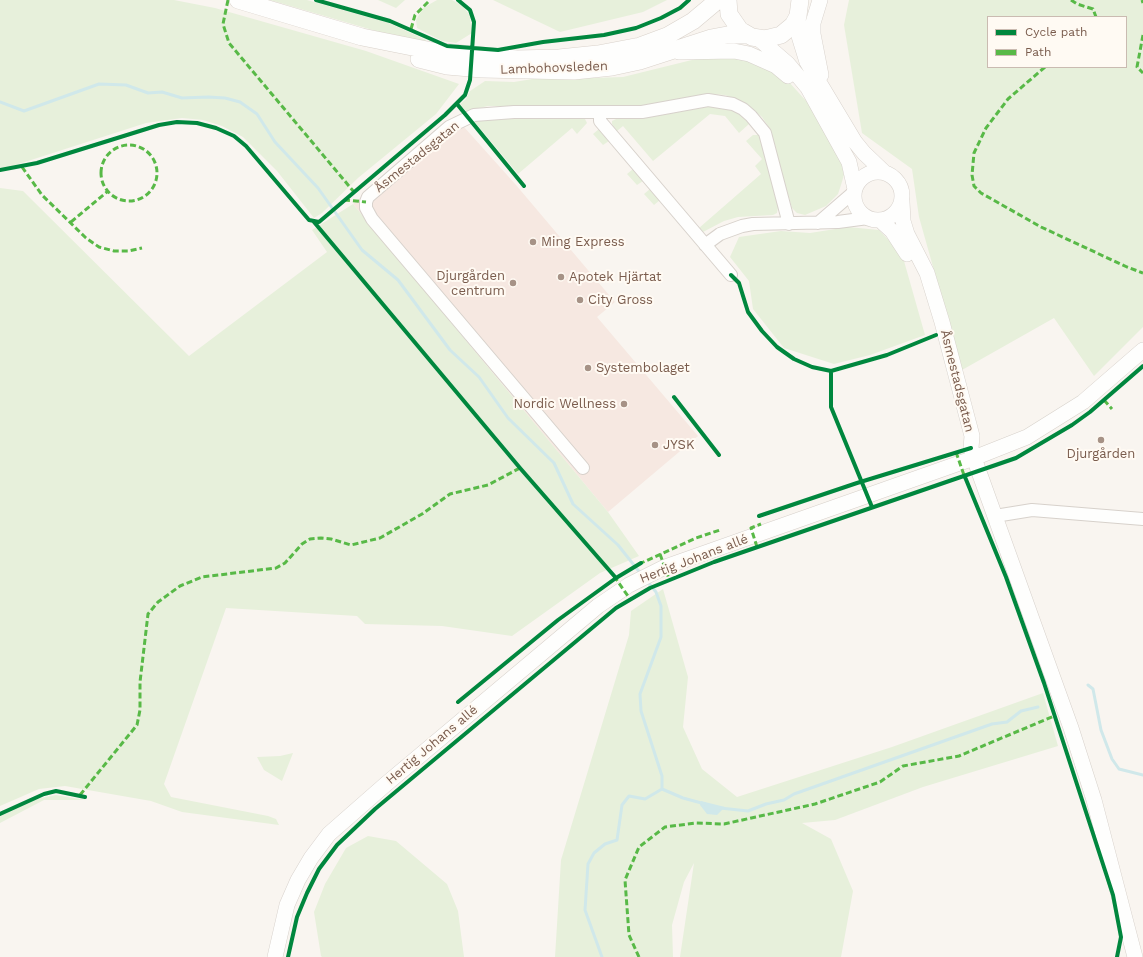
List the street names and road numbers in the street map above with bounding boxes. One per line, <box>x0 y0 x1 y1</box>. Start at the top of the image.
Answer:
street label: Lambohovsleden <box>500 58 608 78</box>
street label: Åsmestadsgatan <box>371 118 463 196</box>
street label: Åsmestadsgatan <box>937 328 977 434</box>
street label: Hertig Johans allé <box>638 531 750 587</box>
street label: Hertig Johans allé <box>383 702 481 788</box>

